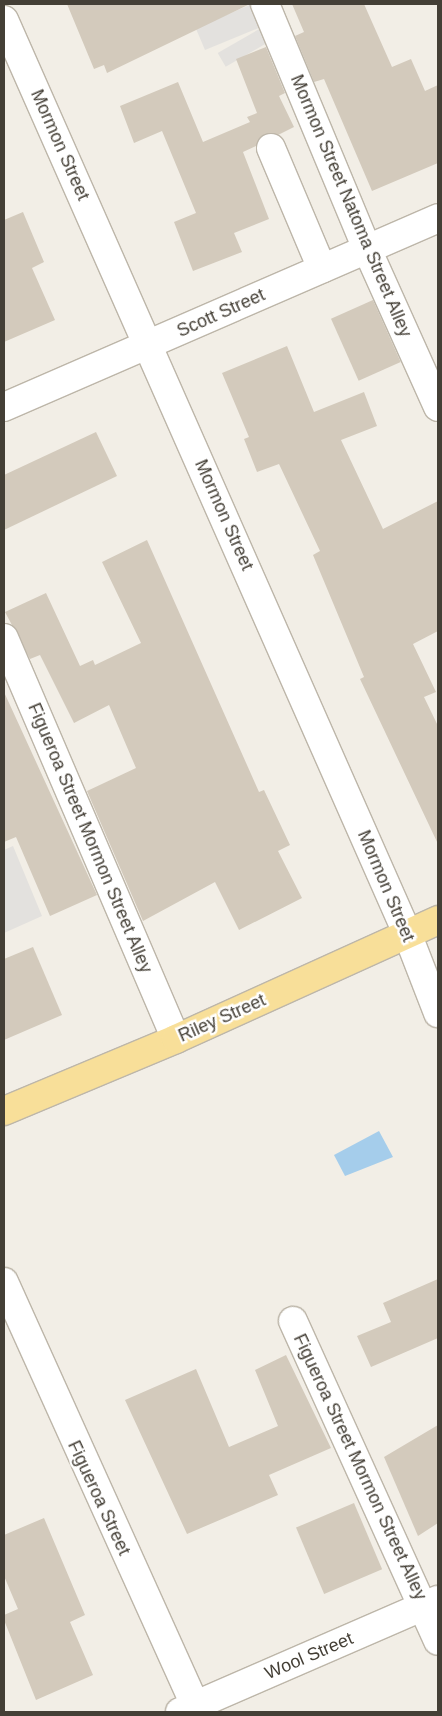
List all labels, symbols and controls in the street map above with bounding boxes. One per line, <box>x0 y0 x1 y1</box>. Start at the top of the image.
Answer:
street label: Mormon Street Natoma Street Alley <box>286 71 416 341</box>
street label: Mormon Street <box>26 86 94 204</box>
street label: Scott Street <box>174 284 268 342</box>
street label: Mormon Street <box>190 456 258 574</box>
street label: Figueroa Street Mormon Street Alley <box>23 699 157 977</box>
street label: Mormon Street <box>353 827 419 945</box>
street label: Riley Street <box>175 989 269 1047</box>
street label: Figueroa Street Mormon Street Alley <box>288 1330 432 1604</box>
street label: Figueroa Street <box>63 1437 135 1559</box>
street label: Wool Street <box>262 1628 356 1684</box>

